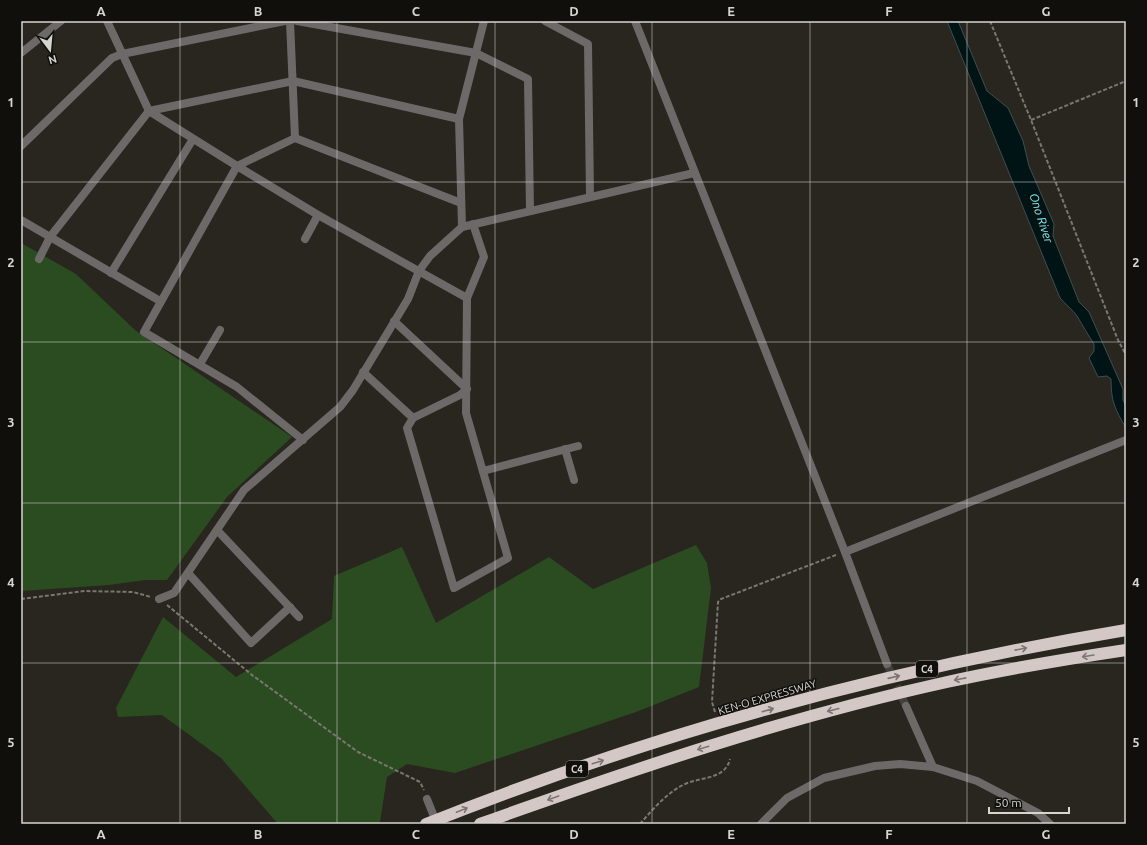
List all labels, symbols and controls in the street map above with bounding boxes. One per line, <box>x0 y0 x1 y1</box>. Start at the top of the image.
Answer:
text: A <box>96 4 106 18</box>
text: B <box>254 4 263 18</box>
text: C <box>412 4 421 18</box>
text: D <box>569 4 579 18</box>
text: E <box>727 4 735 18</box>
text: F <box>885 4 893 18</box>
text: G <box>1042 4 1051 18</box>
north arrow <box>30 30 70 70</box>
text: N <box>47 53 58 67</box>
text: 1 <box>7 95 15 109</box>
text: 1 <box>1132 95 1140 109</box>
water label: Ono River <box>1027 191 1056 245</box>
text: 2 <box>7 255 15 269</box>
text: 2 <box>1132 255 1140 269</box>
text: 3 <box>7 415 15 429</box>
text: 3 <box>1132 415 1140 429</box>
text: 4 <box>7 575 15 589</box>
text: 4 <box>1132 575 1140 589</box>
one-way arrow <box>1014 645 1027 653</box>
one-way arrow <box>1081 652 1094 660</box>
road number: C4 <box>916 661 938 677</box>
one-way arrow <box>887 672 900 680</box>
one-way arrow <box>954 676 967 684</box>
street label: KEN-O EXPRESSWAY <box>716 677 818 717</box>
one-way arrow <box>761 706 774 713</box>
one-way arrow <box>827 707 840 715</box>
text: 5 <box>7 735 15 749</box>
text: 5 <box>1132 735 1140 749</box>
one-way arrow <box>697 745 710 752</box>
one-way arrow <box>591 758 604 765</box>
road number: C4 <box>566 761 588 777</box>
scale bar <box>989 789 1069 815</box>
one-way arrow <box>547 794 559 802</box>
text: 50 m <box>995 796 1022 809</box>
one-way arrow <box>455 805 467 813</box>
text: A <box>96 827 106 841</box>
text: B <box>254 827 263 841</box>
text: C <box>412 827 421 841</box>
text: D <box>569 827 579 841</box>
text: E <box>727 827 735 841</box>
text: F <box>885 827 893 841</box>
text: G <box>1042 827 1051 841</box>

